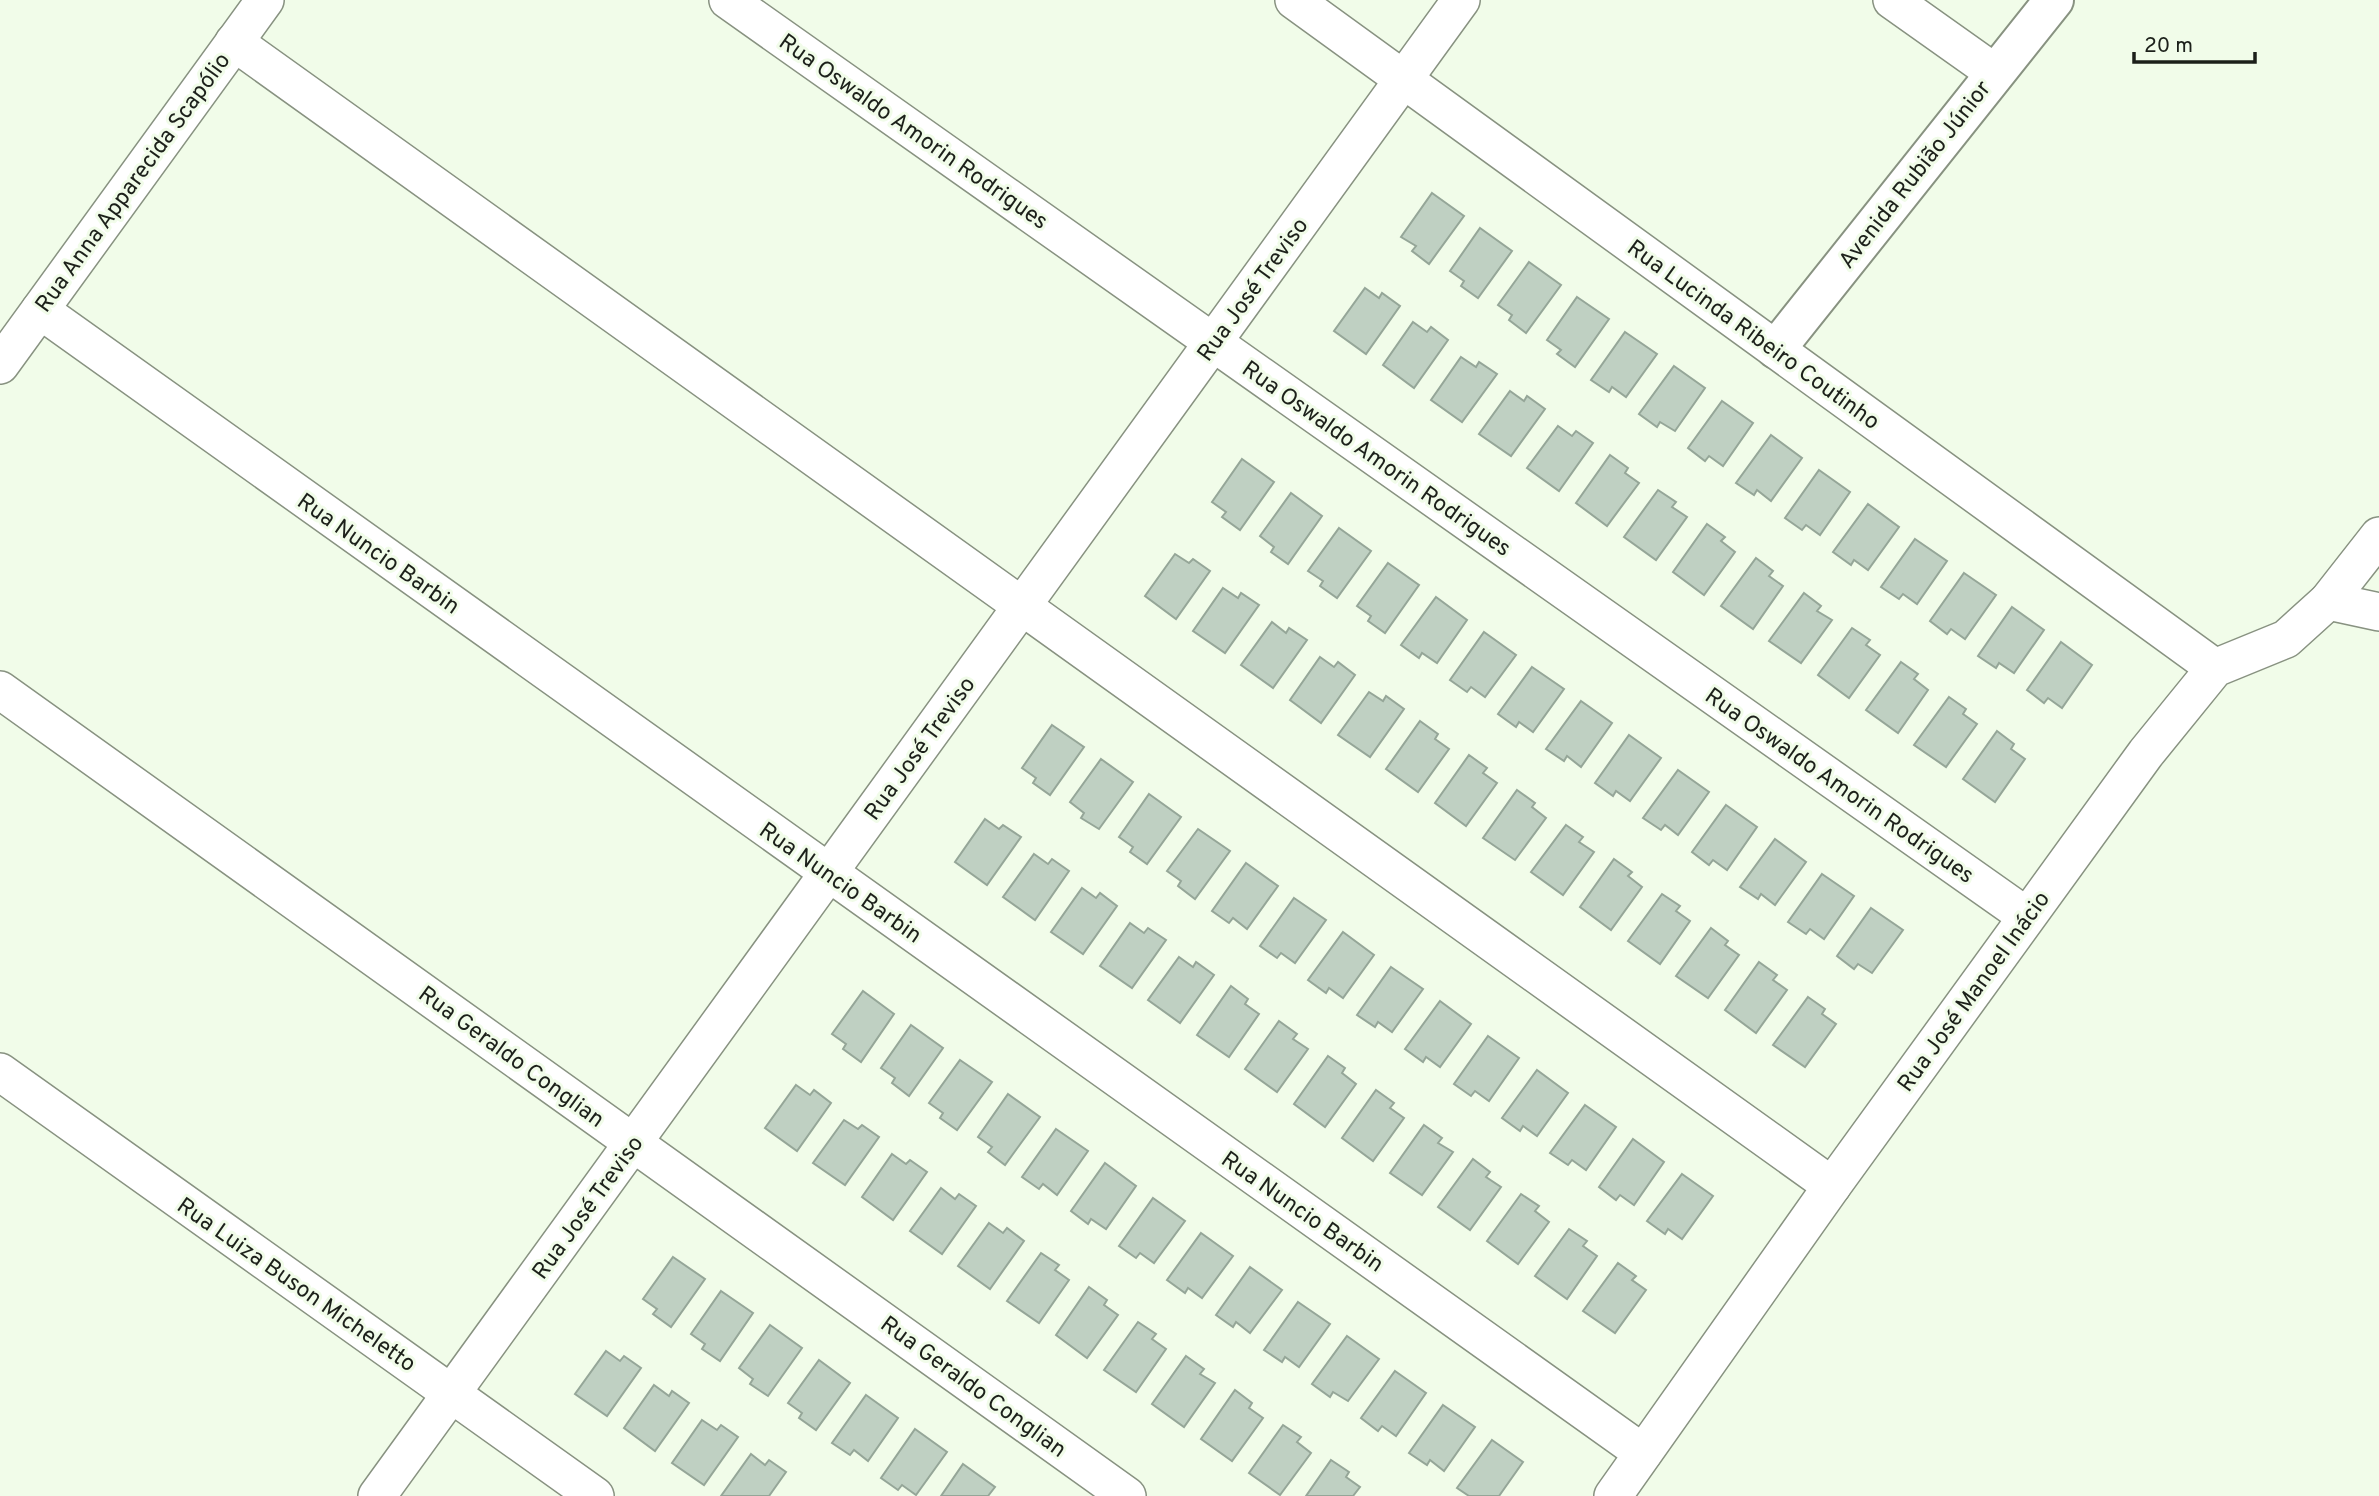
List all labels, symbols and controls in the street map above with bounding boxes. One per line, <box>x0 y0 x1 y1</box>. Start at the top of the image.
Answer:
scale bar <box>2134 21 2255 65</box>
street label: Rua Oswaldo Amorin Rodrigues <box>772 29 1053 237</box>
text: 20 m <box>2144 33 2193 60</box>
street label: Rua Anna Apparecida Scapólio <box>30 48 238 319</box>
street label: Avenida Rubião Júnior <box>1833 76 1999 275</box>
street label: Rua José Treviso <box>1192 213 1316 368</box>
street label: Rua Lucinda Ribeiro Coutinho <box>1620 235 1885 438</box>
street label: Rua Oswaldo Amorin Rodrigues <box>1235 356 1516 564</box>
street label: Rua Nuncio Barbin <box>291 488 465 622</box>
street label: Rua José Treviso <box>859 672 983 827</box>
street label: Rua Oswaldo Amorin Rodrigues <box>1698 683 1979 891</box>
street label: Rua Nuncio Barbin <box>753 817 927 951</box>
street label: Rua José Manoel Inácio <box>1892 886 2058 1099</box>
street label: Rua Geraldo Conglian <box>412 981 609 1135</box>
street label: Rua José Treviso <box>527 1131 651 1286</box>
street label: Rua Nuncio Barbin <box>1215 1146 1389 1280</box>
street label: Rua Luiza Buson Micheletto <box>170 1192 421 1380</box>
street label: Rua Geraldo Conglian <box>874 1311 1071 1465</box>

